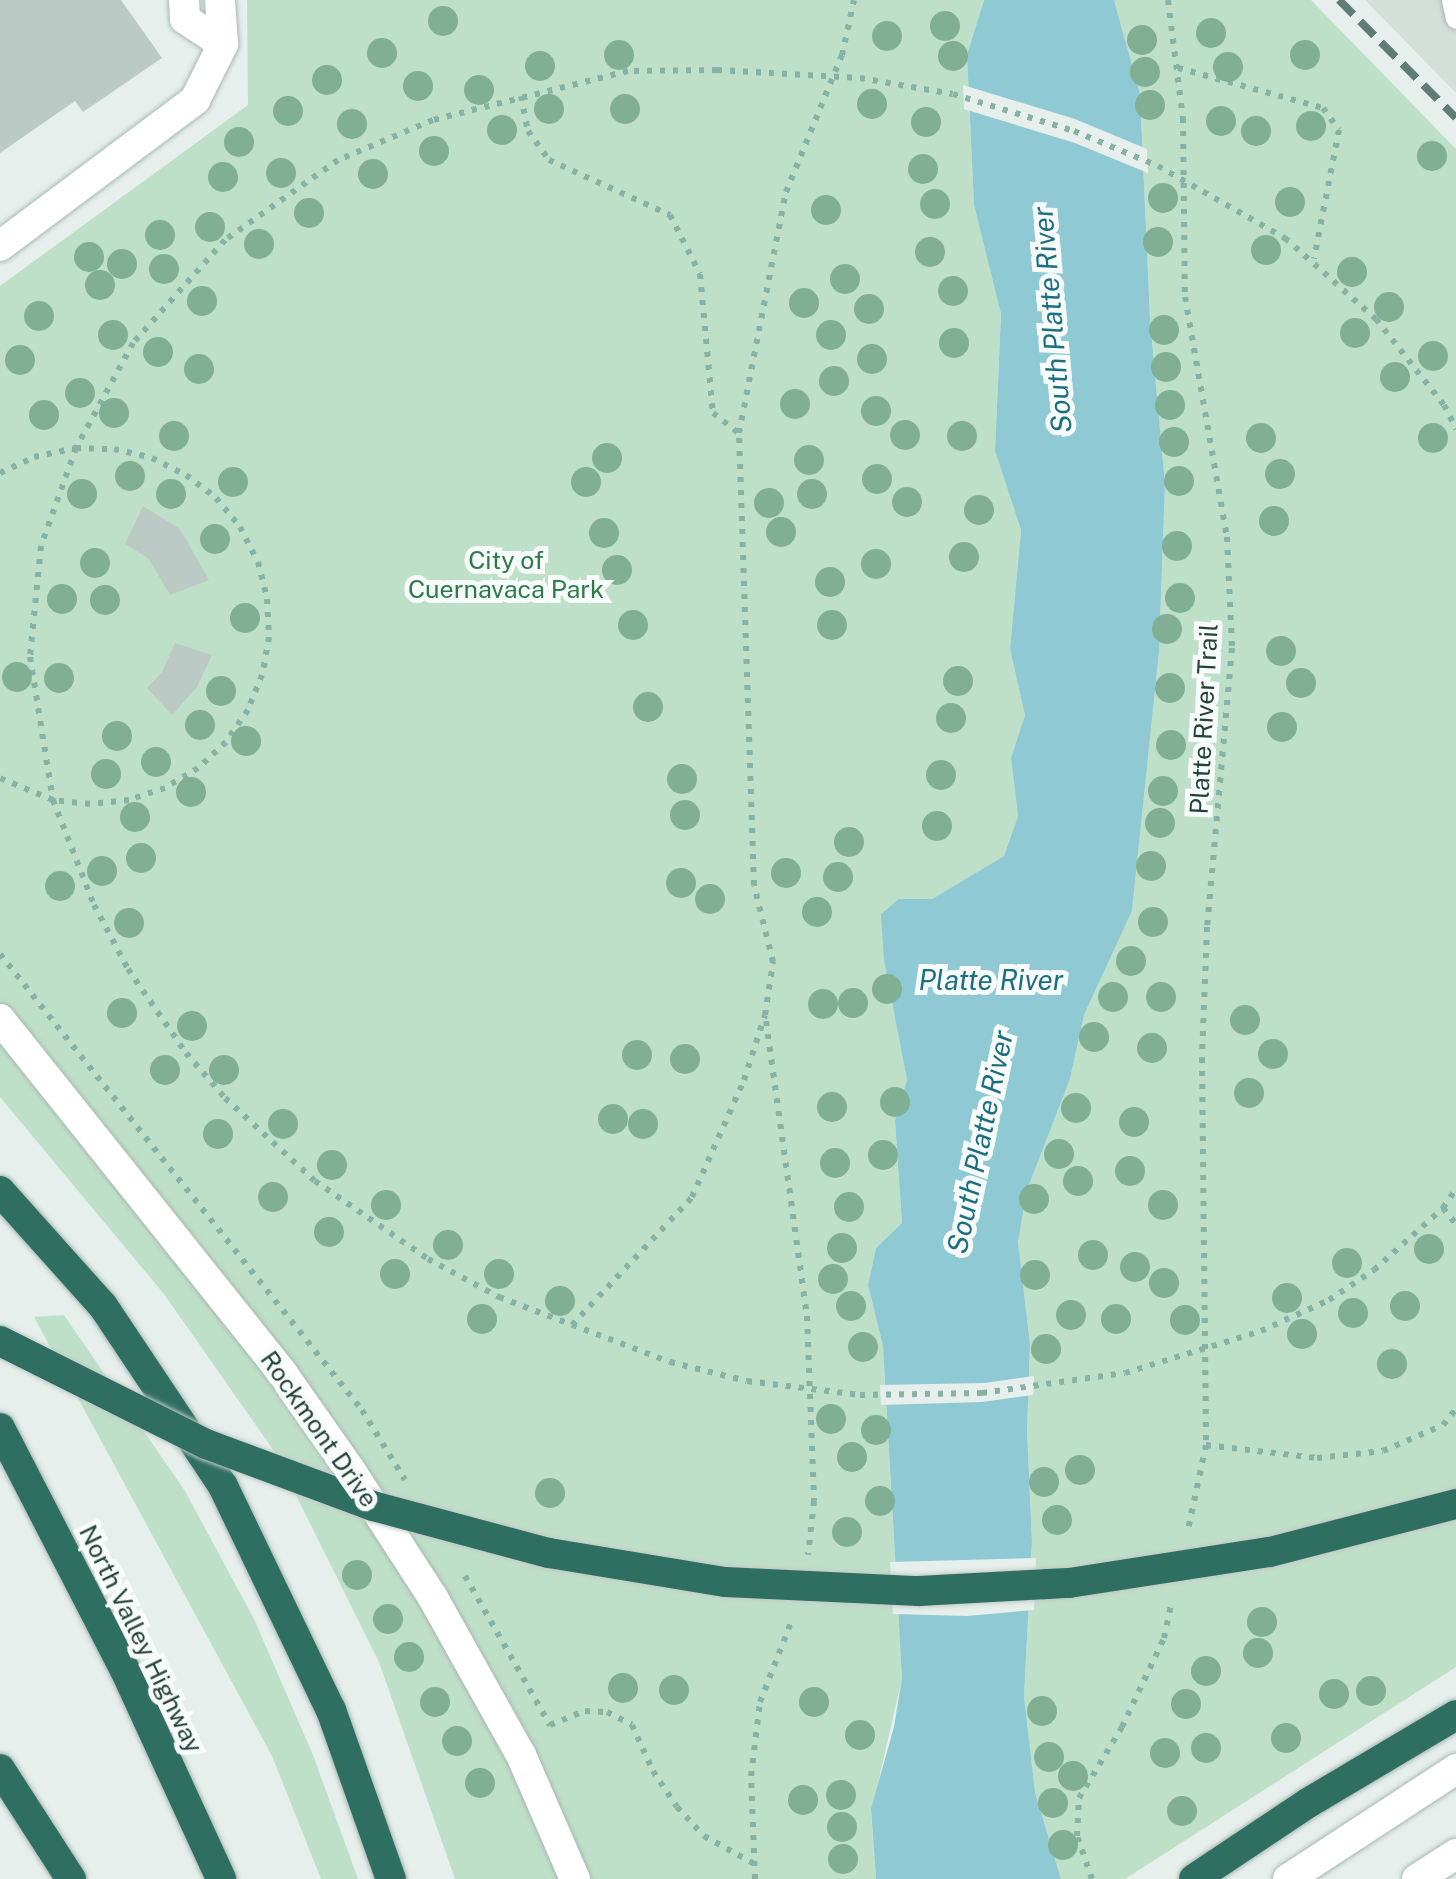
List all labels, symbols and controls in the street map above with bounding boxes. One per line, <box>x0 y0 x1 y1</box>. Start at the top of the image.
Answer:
water label: South Platte River <box>1025 205 1079 435</box>
park label: City of Cuernavaca Park <box>408 546 604 605</box>
street label: Platte River Trail <box>1184 623 1224 815</box>
water label: Platte River <box>918 963 1064 997</box>
water label: South Platte River <box>940 1027 1020 1257</box>
street label: Rockmont Drive <box>254 1345 384 1513</box>
street label: North Valley Highway <box>73 1520 209 1758</box>

